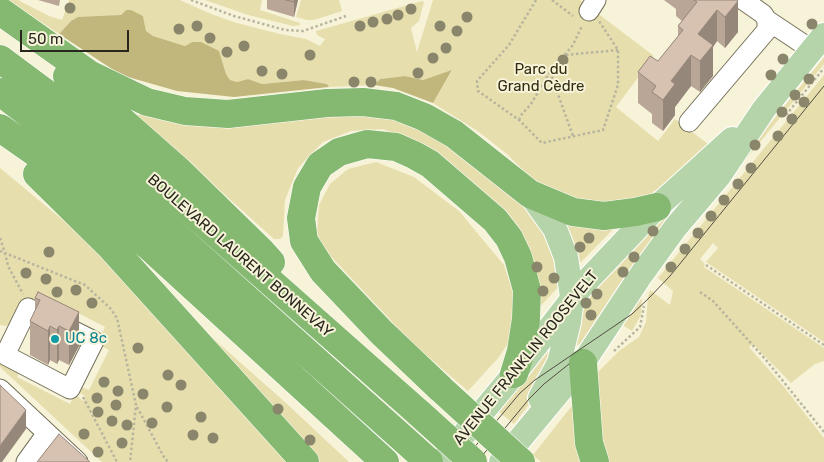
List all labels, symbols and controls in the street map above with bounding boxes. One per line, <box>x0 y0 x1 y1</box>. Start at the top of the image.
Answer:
scale bar <box>22 20 131 52</box>
text: 50 m <box>28 30 63 48</box>
park label: Parc du Grand Cèdre <box>497 61 585 96</box>
street label: BOULEVARD LAURENT BONNEVAY <box>144 171 336 341</box>
street label: AVENUE FRANKLIN ROOSEVELT <box>450 267 602 449</box>
place label: UC 8c <box>65 330 107 348</box>
marker: UC 8c <box>49 333 61 345</box>

